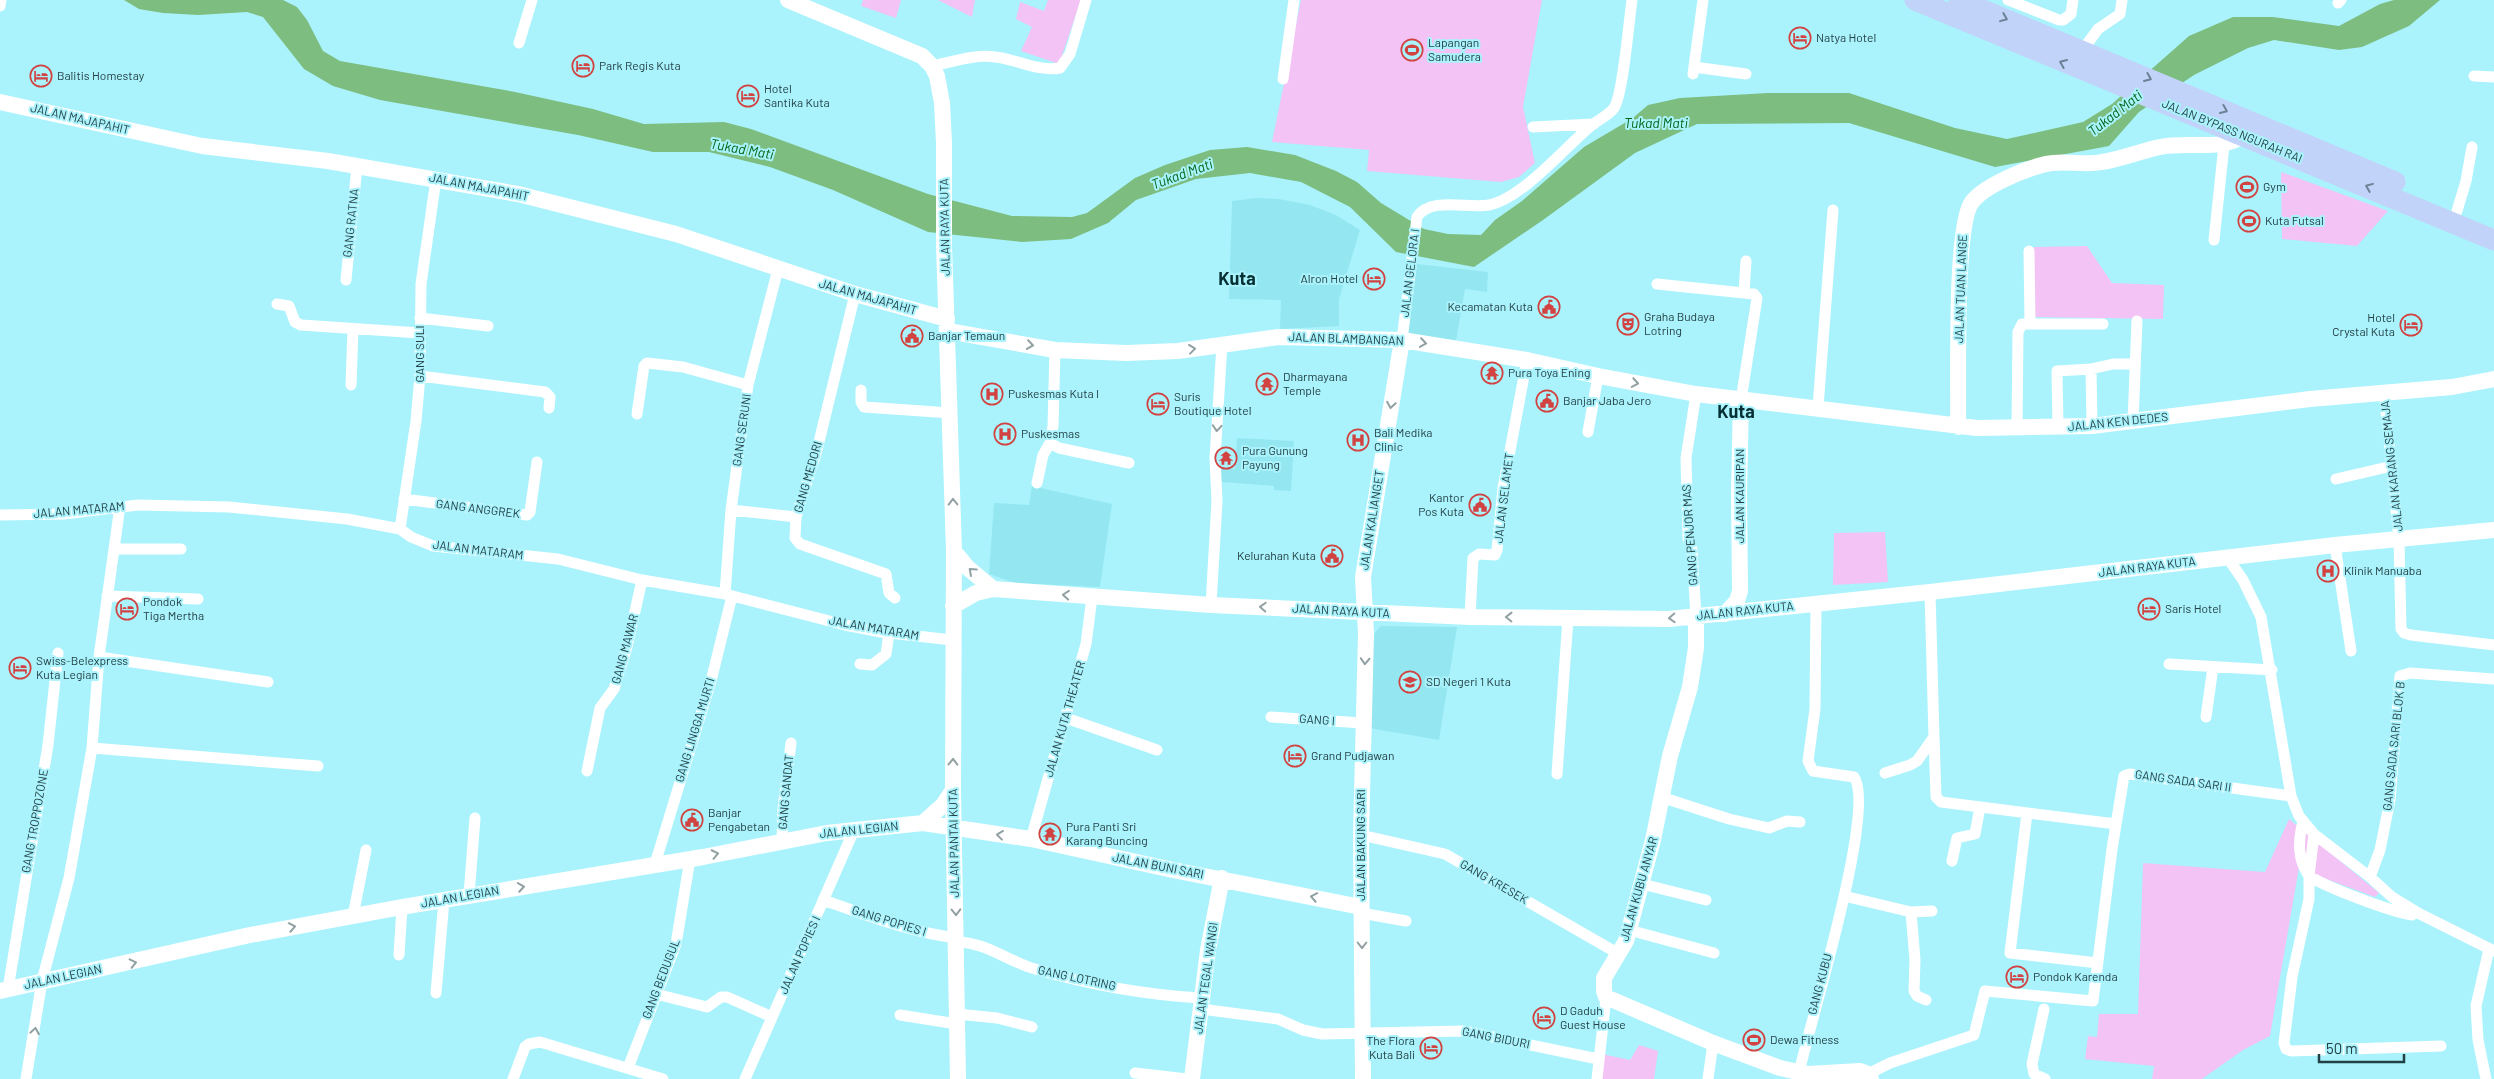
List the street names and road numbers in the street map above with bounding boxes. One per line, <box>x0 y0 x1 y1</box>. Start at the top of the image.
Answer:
street label: JALAN BYPASS NGURAH RAI <box>2160 95 2305 165</box>
street label: JALAN MAJAPAHIT <box>29 100 131 136</box>
street label: JALAN MAJAPAHIT <box>428 169 530 203</box>
street label: JALAN RAYA KUTA <box>936 178 952 276</box>
street label: GANG RATNA <box>339 188 361 258</box>
street label: JALAN GELORA I <box>1397 228 1421 318</box>
street label: JALAN TUAN LANGE <box>1951 234 1969 344</box>
street label: JALAN MAJAPAHIT <box>818 275 919 317</box>
street label: GANG SULI <box>412 325 426 383</box>
street label: JALAN BLAMBANGAN <box>1288 329 1404 347</box>
street label: GANG SERUNI <box>729 393 753 467</box>
street label: JALAN KARANG SEMAJA <box>2377 400 2405 532</box>
street label: JALAN KEN DEDES <box>2067 409 2169 433</box>
street label: GANG MEDORI <box>790 439 824 514</box>
street label: JALAN KAURIPAN <box>1732 449 1746 543</box>
street label: JALAN SELAMET <box>1491 452 1516 544</box>
street label: JALAN KALIANGET <box>1356 469 1386 571</box>
street label: GANG PENJOR MAS <box>1678 484 1700 586</box>
street label: GANG ANGGREK <box>435 496 522 520</box>
street label: JALAN MATARAM <box>33 498 125 520</box>
street label: JALAN MATARAM <box>432 536 524 562</box>
street label: JALAN RAYA KUTA <box>2098 553 2196 579</box>
street label: JALAN RAYA KUTA <box>1696 598 1794 622</box>
street label: JALAN RAYA KUTA <box>1292 600 1390 620</box>
street label: GANG MAWAR <box>608 612 640 685</box>
street label: JALAN MATARAM <box>828 612 920 642</box>
street label: JALAN KUTA THEATER <box>1041 659 1087 778</box>
street label: GANG LINGGA MURTI <box>671 676 717 784</box>
street label: GANG SADA SARI BLOK B <box>2379 681 2407 811</box>
street label: GANG I <box>1299 711 1335 727</box>
street label: GANG SANDAT <box>775 754 795 830</box>
street label: GANG SADA SARI II <box>2134 766 2232 794</box>
street label: GANG TROPPOZONE <box>18 768 50 874</box>
street label: JALAN PANTAI KUTA <box>945 788 961 898</box>
street label: JALAN BAKUNG SARI <box>1353 789 1367 901</box>
street label: JALAN LEGIAN <box>819 818 899 840</box>
street label: JALAN KUBU ANYAR <box>1616 835 1660 943</box>
street label: JALAN BUNI SARI <box>1111 849 1205 881</box>
street label: GANG KRESEK <box>1458 856 1531 907</box>
street label: JALAN LEGIAN <box>420 882 500 910</box>
street label: GANG POPIES I <box>850 902 928 938</box>
street label: JALAN POPIES I <box>776 913 823 996</box>
street label: JALAN TEGAL WANGI <box>1190 921 1220 1035</box>
street label: GANG BEDUGUL <box>638 937 682 1020</box>
street label: GANG KUBU <box>1804 952 1834 1016</box>
street label: JALAN LEGIAN <box>23 961 103 991</box>
street label: GANG LOTRING <box>1037 962 1117 992</box>
street label: GANG BIDURI <box>1461 1024 1531 1050</box>

